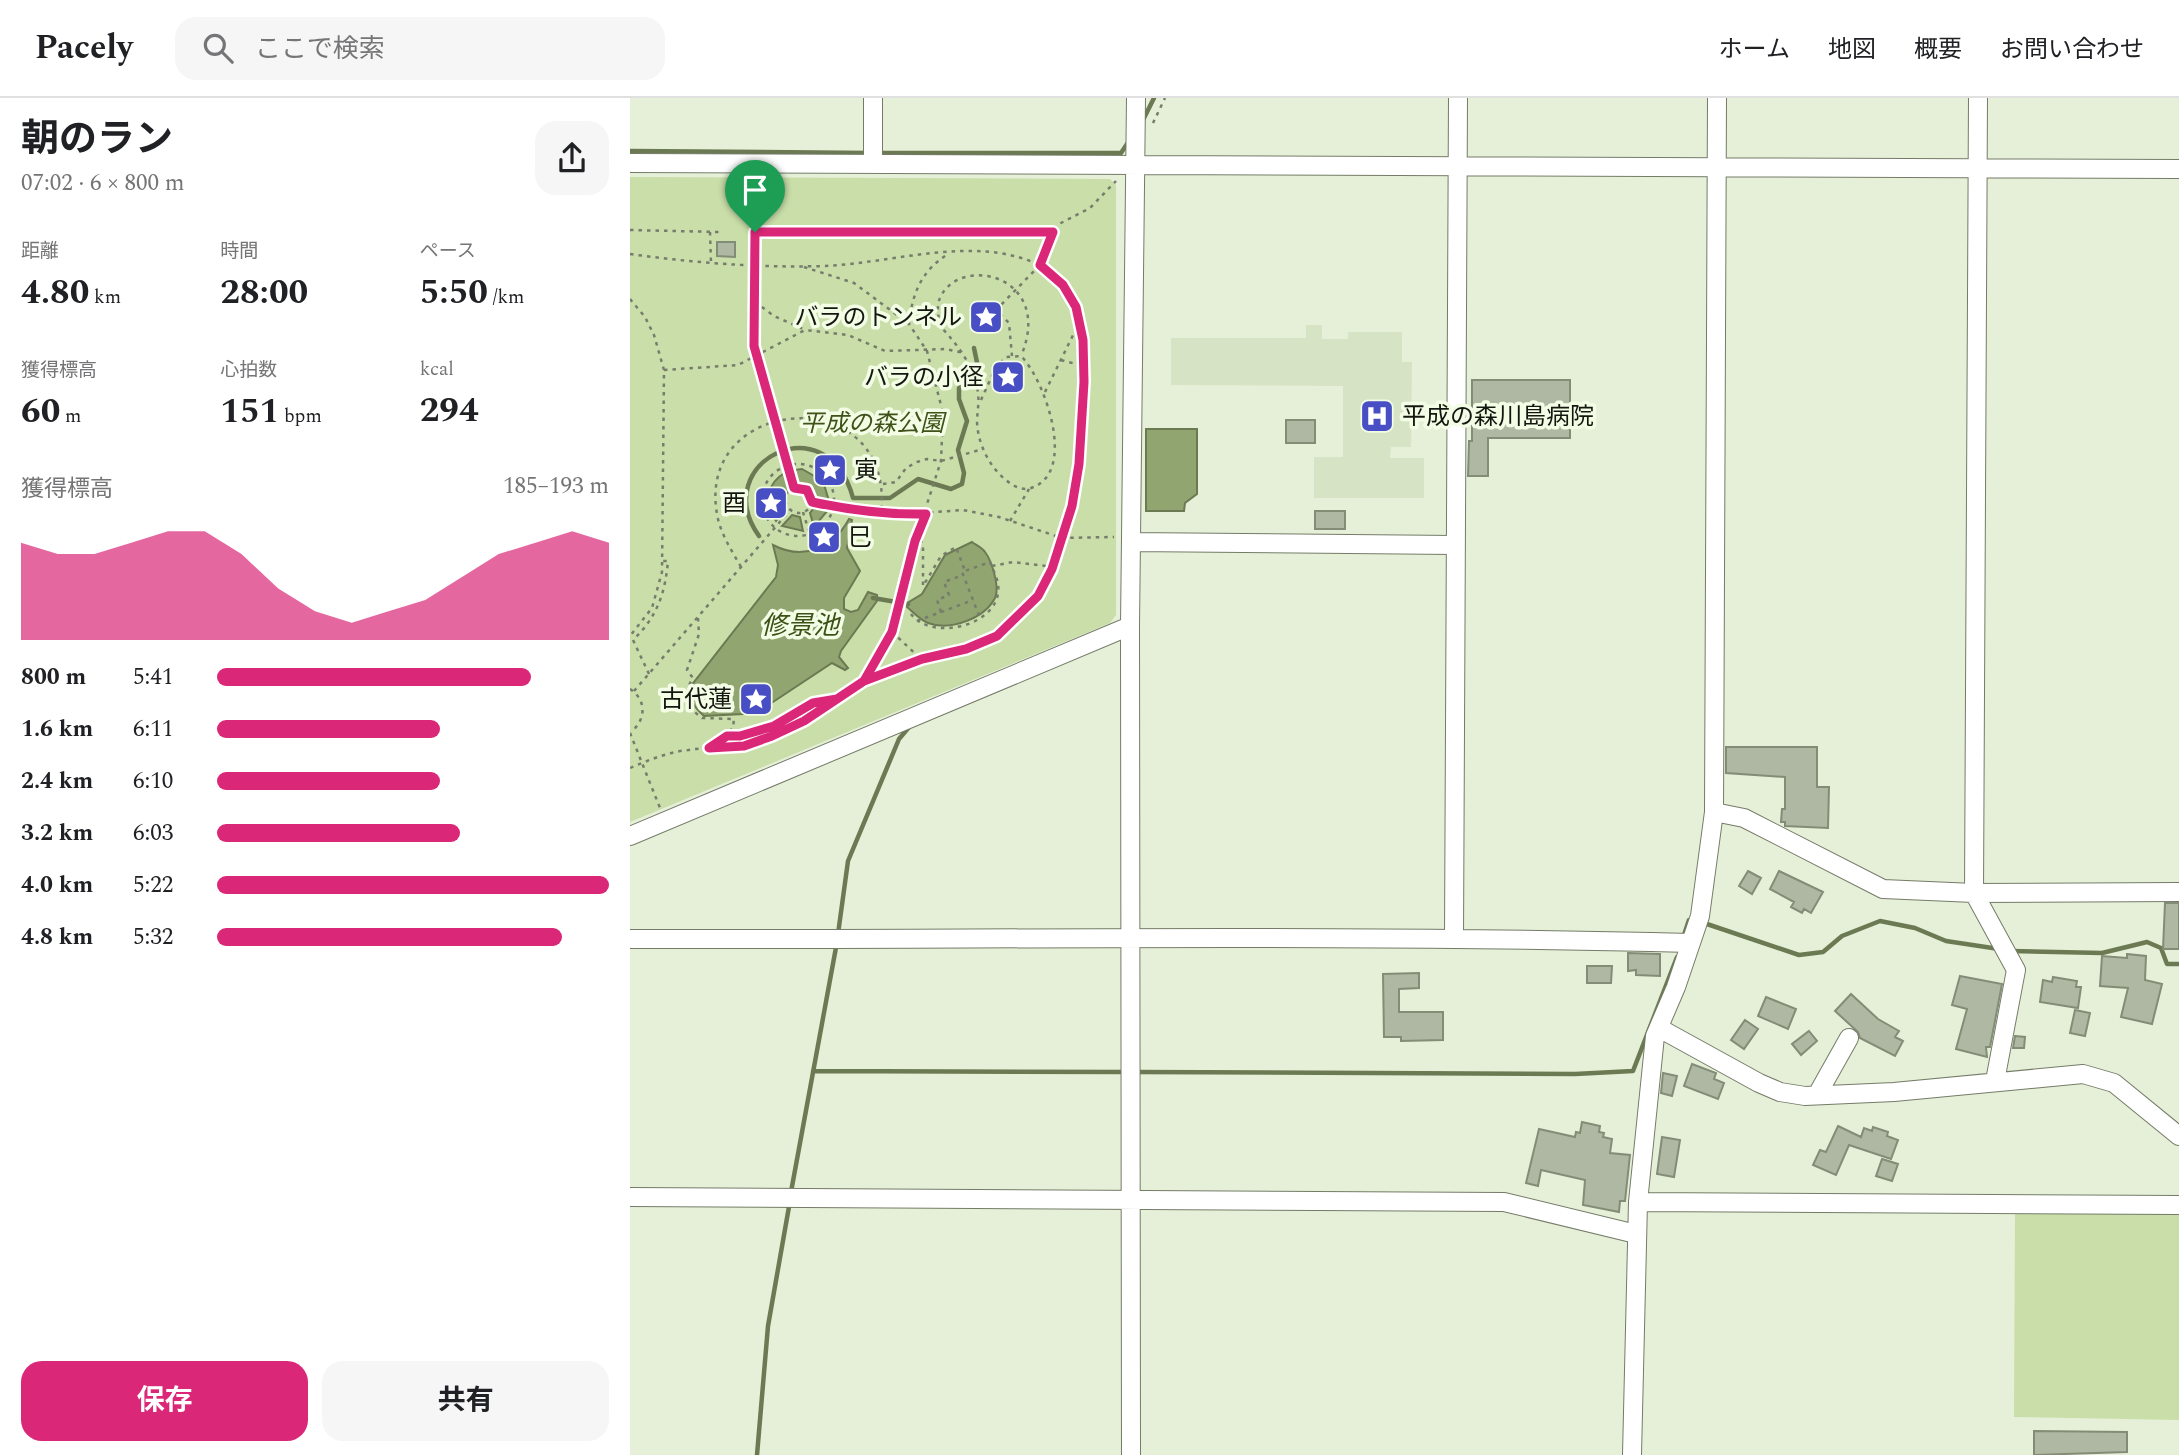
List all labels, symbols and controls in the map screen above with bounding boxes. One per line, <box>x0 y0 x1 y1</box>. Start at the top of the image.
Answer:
search box <box>175 17 665 80</box>
text: Pacely <box>35 23 133 73</box>
icon: search <box>199 29 237 67</box>
text: ここで検索 <box>255 29 385 69</box>
text: ホーム <box>1719 32 1790 68</box>
text: 地図 <box>1828 32 1876 68</box>
text: 概要 <box>1914 32 1962 68</box>
text: お問い合わせ <box>2000 32 2144 68</box>
text: 朝のラン <box>21 111 173 169</box>
button: share <box>535 121 609 195</box>
pin <box>725 160 785 232</box>
text: 07:02 · 6 × 800 m <box>21 166 185 201</box>
icon: arrive <box>736 171 774 209</box>
text: 距離 <box>21 237 59 266</box>
text: 時間 <box>220 237 258 266</box>
text: ペース <box>420 237 476 266</box>
text: 4.80 <box>21 266 89 319</box>
text: 28:00 <box>220 266 308 319</box>
text: 5:50 <box>420 266 488 319</box>
text: km <box>89 283 121 312</box>
text: /km <box>488 283 524 312</box>
place icon: バラのトンネル <box>967 298 1005 336</box>
place label: バラのトンネル <box>794 300 962 336</box>
text: kcal <box>420 355 454 384</box>
text: 獲得標高 <box>21 356 97 385</box>
text: 心拍数 <box>220 356 277 385</box>
place icon: バラの小径 <box>989 358 1027 396</box>
place label: バラの小径 <box>864 360 984 396</box>
text: 294 <box>420 384 479 437</box>
text: 60 <box>21 385 60 438</box>
text: 151 <box>220 385 279 438</box>
hospital icon: 平成の森川島病院 <box>1358 397 1396 435</box>
place label: 平成の森川島病院 <box>1402 399 1594 435</box>
text: m <box>60 402 81 431</box>
text: bpm <box>279 402 322 431</box>
park label: 平成の森公園 <box>800 406 947 442</box>
place icon: 寅 <box>811 451 849 489</box>
place label: 寅 <box>854 453 878 489</box>
text: 185–193 m <box>503 469 609 504</box>
text: 獲得標高 <box>21 472 113 507</box>
place icon: 酉 <box>752 484 790 522</box>
place label: 酉 <box>722 486 746 522</box>
place icon: 巳 <box>805 518 843 556</box>
place label: 巳 <box>848 520 872 556</box>
water label: 修景池 <box>761 606 842 646</box>
text: 800 m <box>21 660 86 695</box>
text: 5:41 <box>133 660 173 695</box>
place icon: 古代蓮 <box>737 680 775 718</box>
place label: 古代蓮 <box>660 682 732 718</box>
text: 1.6 km <box>21 712 93 747</box>
text: 6:11 <box>133 712 173 747</box>
text: 2.4 km <box>21 764 93 799</box>
text: 6:10 <box>133 764 173 799</box>
text: 3.2 km <box>21 816 93 851</box>
text: 6:03 <box>133 816 173 851</box>
text: 4.0 km <box>21 868 93 903</box>
text: 5:22 <box>133 868 173 903</box>
text: 4.8 km <box>21 920 93 955</box>
text: 5:32 <box>133 920 173 955</box>
button: 保存 <box>21 1361 308 1441</box>
button: 共有 <box>322 1361 609 1441</box>

